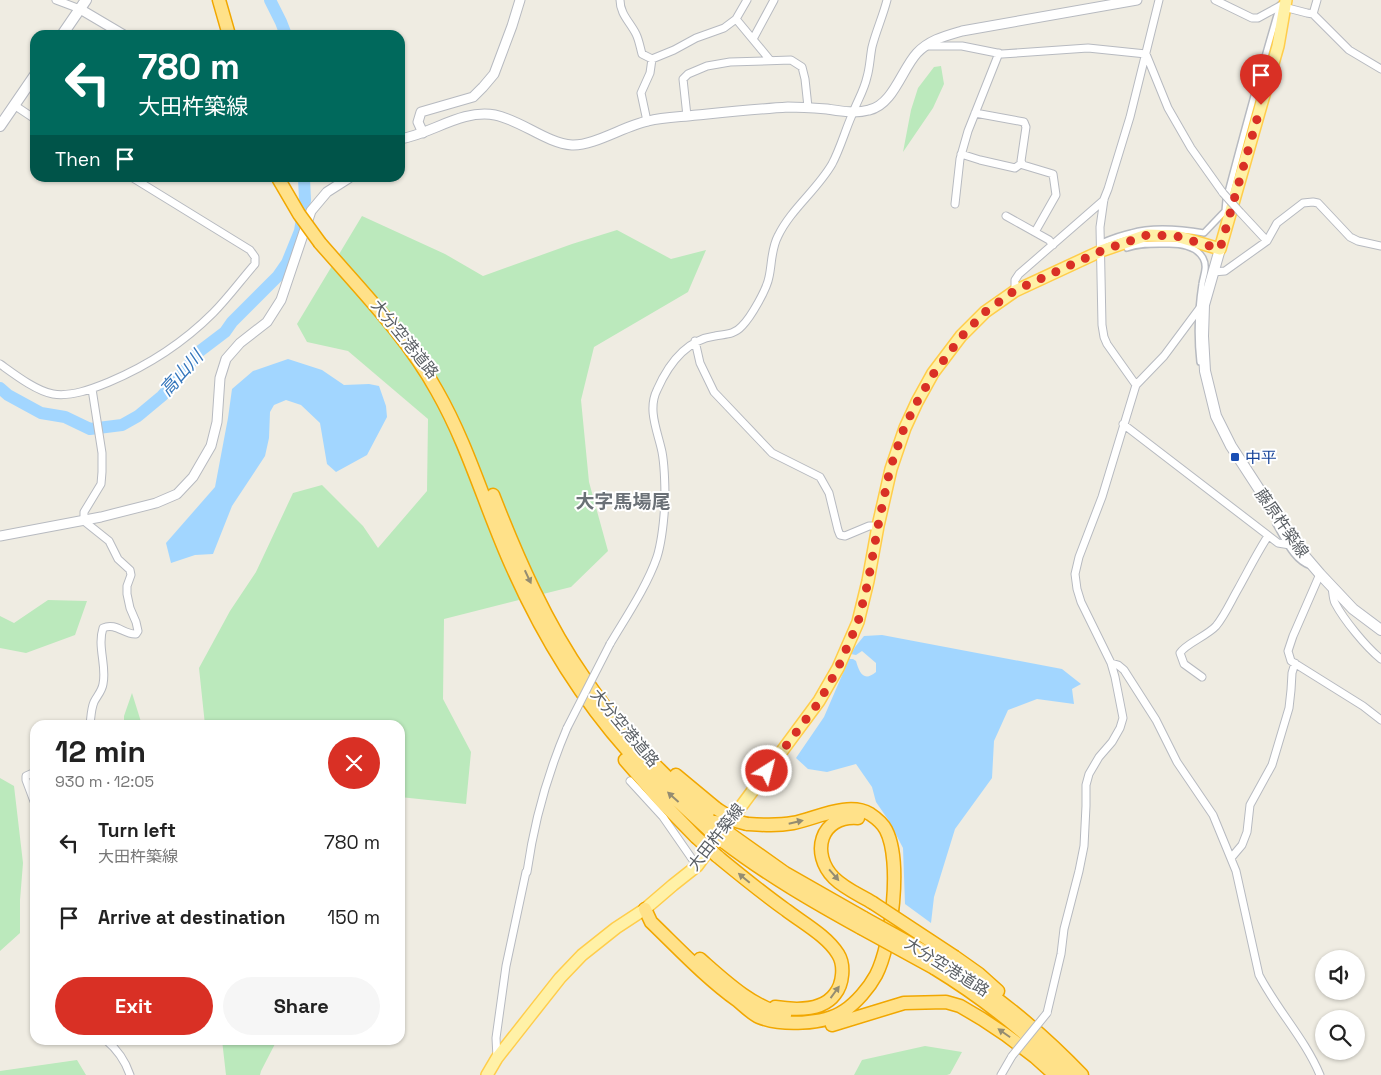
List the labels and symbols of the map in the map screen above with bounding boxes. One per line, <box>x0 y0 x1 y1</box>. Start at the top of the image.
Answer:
pin <box>1240 54 1282 105</box>
street label: 大分空港道路 <box>367 295 443 383</box>
water label: 高山川 <box>154 344 209 401</box>
place label: 中平 <box>1245 447 1277 468</box>
marker: 中平 <box>1229 451 1241 463</box>
street label: 藤原杵築線 <box>1250 484 1314 562</box>
district label: 大字馬場尾 <box>575 489 671 514</box>
one-way arrow <box>524 570 532 584</box>
street label: 大分空港道路 <box>586 684 664 772</box>
position arrow <box>740 744 792 796</box>
one-way arrow <box>668 791 680 803</box>
street label: 大田杵築線 <box>683 799 749 875</box>
one-way arrow <box>788 818 803 826</box>
one-way arrow <box>828 869 839 882</box>
one-way arrow <box>737 873 750 884</box>
street label: 大分空港道路 <box>901 933 993 1001</box>
one-way arrow <box>830 985 840 999</box>
one-way arrow <box>997 1028 1010 1038</box>

